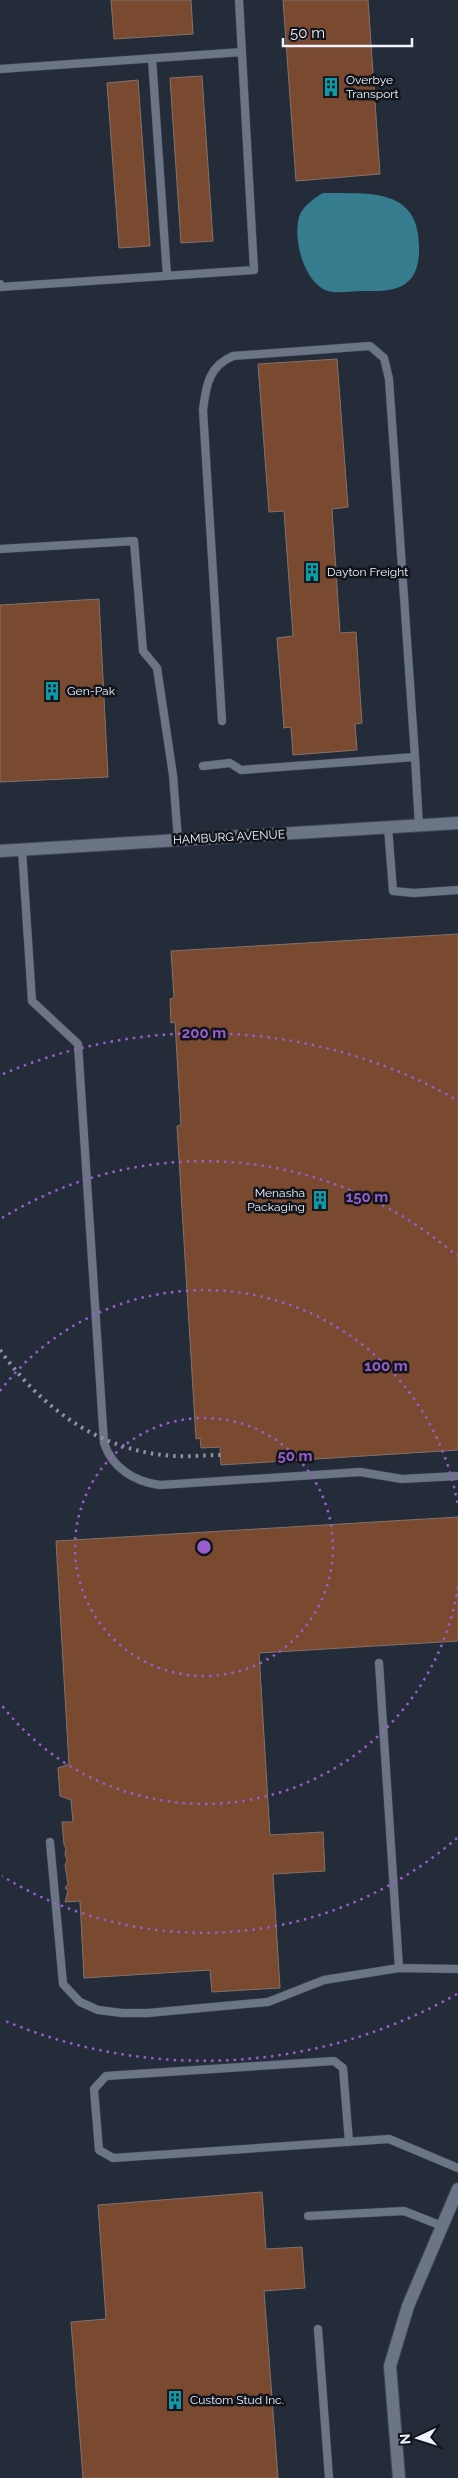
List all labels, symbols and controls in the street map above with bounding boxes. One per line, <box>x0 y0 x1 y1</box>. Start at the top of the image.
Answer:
scale bar <box>283 15 412 47</box>
text: 50 m <box>290 24 325 42</box>
place label: Overbye Transport <box>346 73 399 101</box>
building icon: Overbye Transport <box>320 76 342 98</box>
building icon: Dayton Freight <box>301 561 323 583</box>
place label: Dayton Freight <box>327 565 408 579</box>
building icon: Gen-Pak <box>41 680 63 702</box>
place label: Gen-Pak <box>67 684 116 698</box>
street label: HAMBURG AVENUE <box>173 827 285 847</box>
text: 200 m <box>182 1024 226 1042</box>
place label: Menasha Packaging <box>247 1186 305 1214</box>
text: 150 m <box>346 1188 388 1206</box>
building icon: Menasha Packaging <box>309 1189 331 1211</box>
text: 100 m <box>364 1357 408 1375</box>
text: 50 m <box>277 1447 313 1465</box>
centre of rings <box>195 1538 213 1556</box>
building icon: Custom Stud Inc. <box>164 2389 186 2411</box>
place label: Custom Stud Inc. <box>190 2393 284 2407</box>
north arrow <box>393 2413 443 2463</box>
text: N <box>397 2433 413 2445</box>

